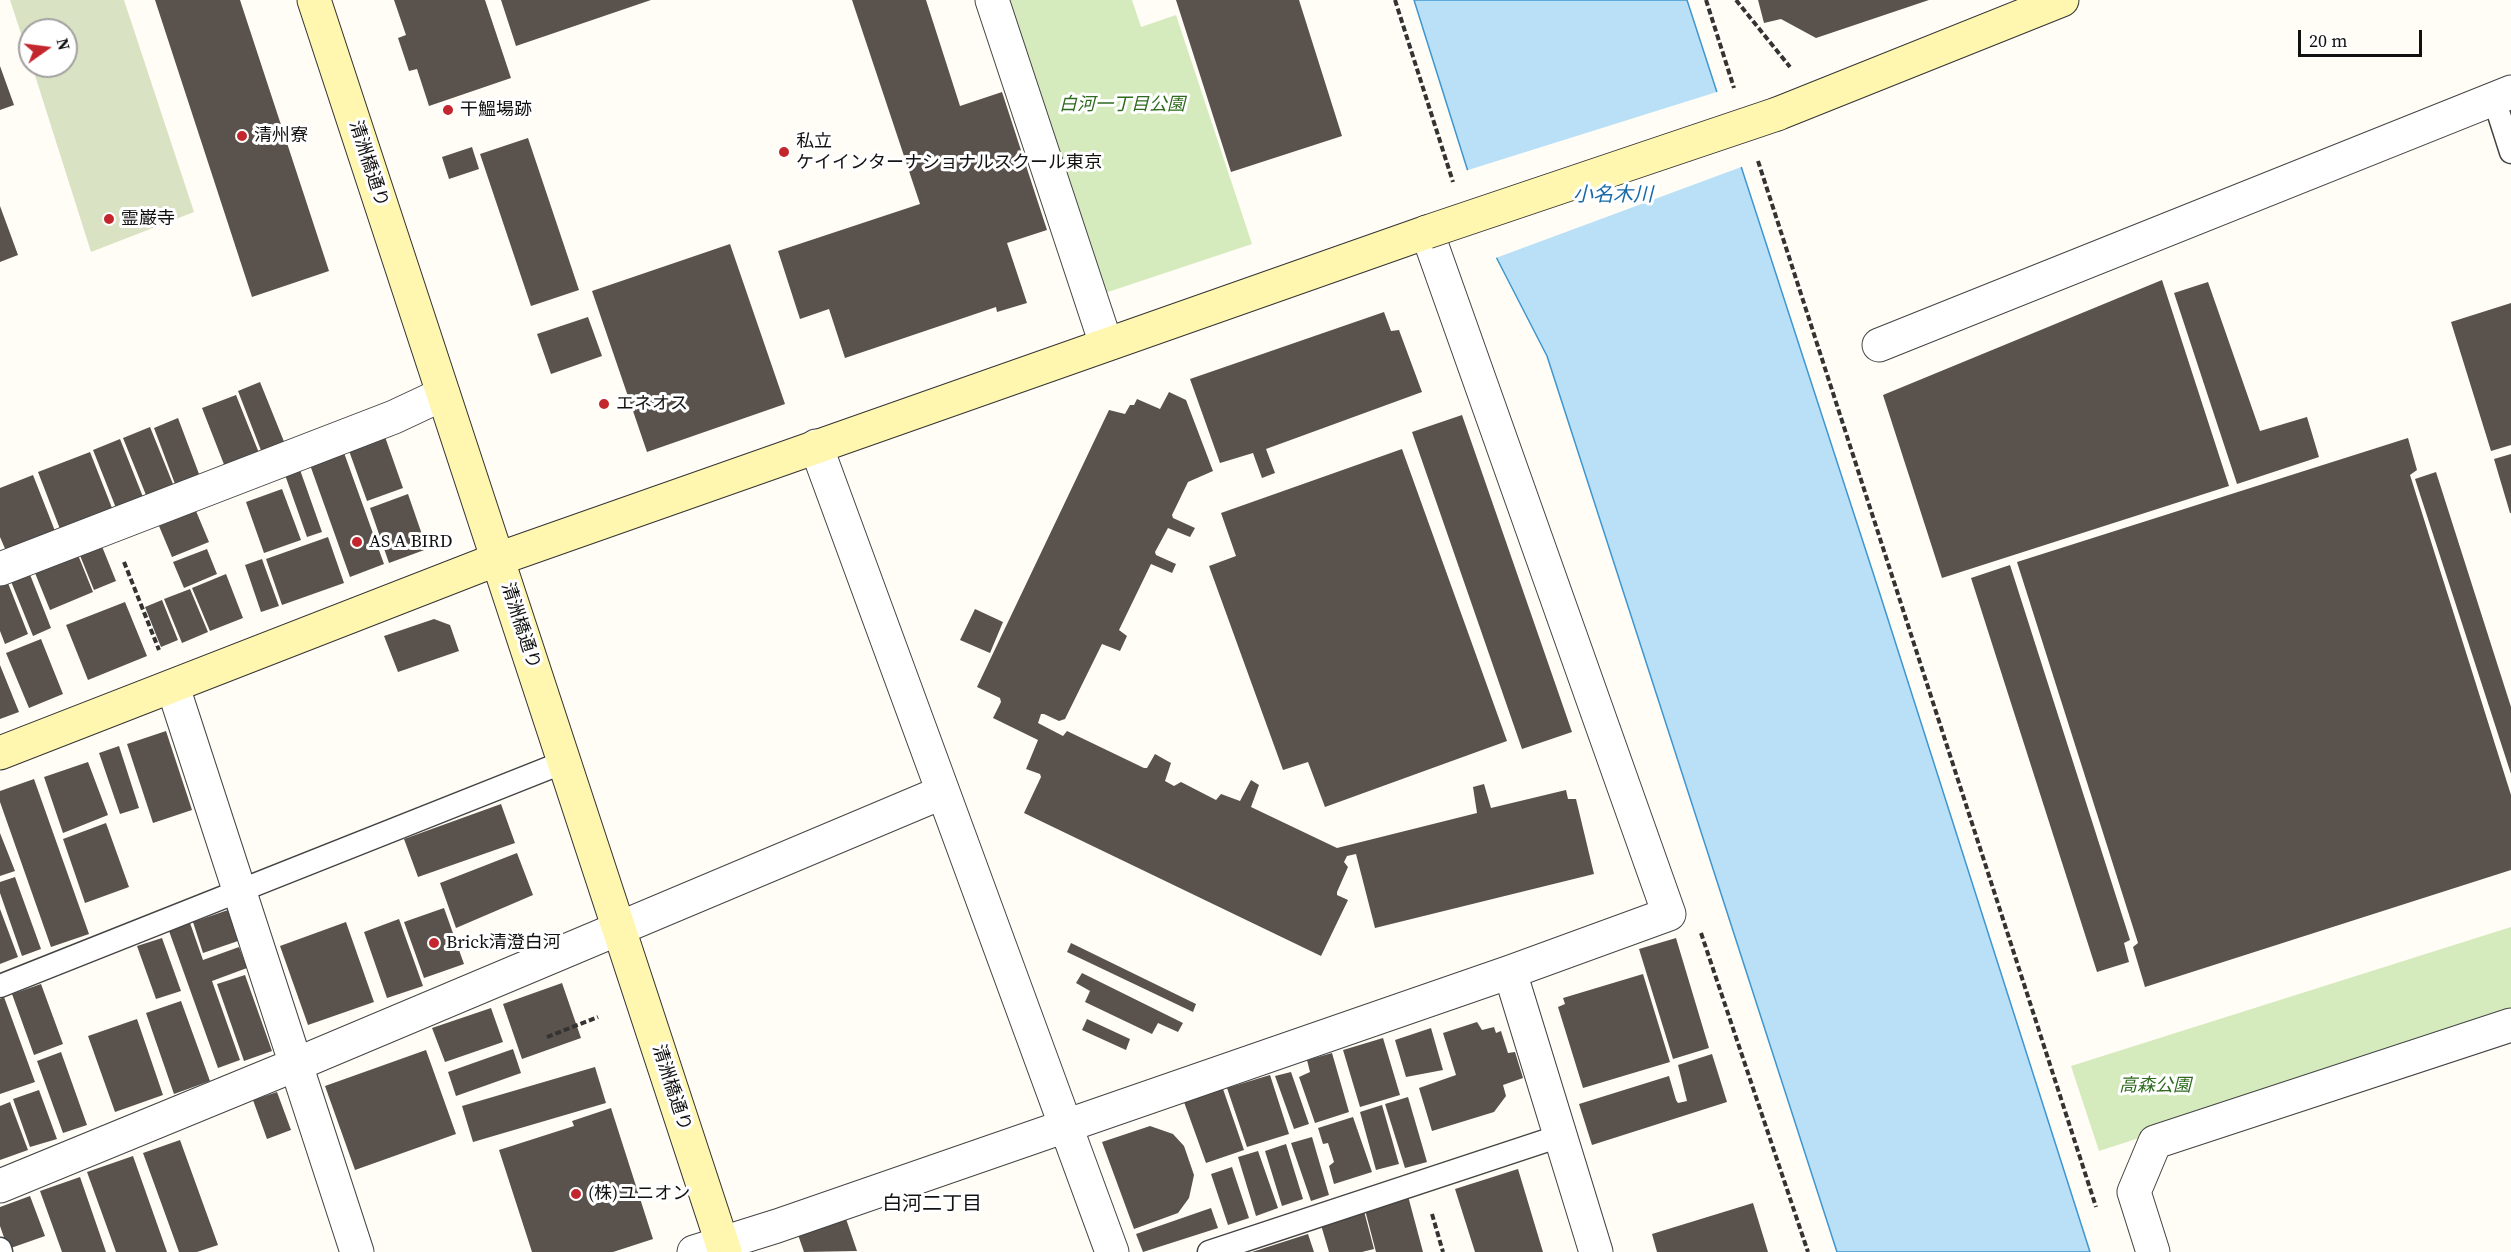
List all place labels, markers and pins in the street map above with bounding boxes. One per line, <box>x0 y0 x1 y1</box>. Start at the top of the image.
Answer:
place label: 干鰮場跡 <box>460 99 532 121</box>
marker: 干鰮場跡 <box>441 103 455 117</box>
place label: 清州寮 <box>254 125 308 147</box>
marker: 清州寮 <box>235 129 249 143</box>
place label: 私立 ケイインターナショナルスクール東京 <box>796 131 1102 174</box>
marker: 私立 ケイインターナショナルスクール東京 <box>777 145 791 159</box>
place label: 霊巌寺 <box>121 208 175 230</box>
marker: 霊巌寺 <box>102 212 116 226</box>
place label: エネオス <box>616 393 688 415</box>
marker: エネオス <box>597 397 611 411</box>
place label: AS A BIRD <box>369 531 453 553</box>
marker: AS A BIRD <box>350 535 364 549</box>
place label: Brick清澄白河 <box>446 932 561 954</box>
marker: Brick清澄白河 <box>427 936 441 950</box>
place label: (株)ユニオン <box>588 1183 690 1205</box>
marker: (株)ユニオン <box>569 1187 583 1201</box>

